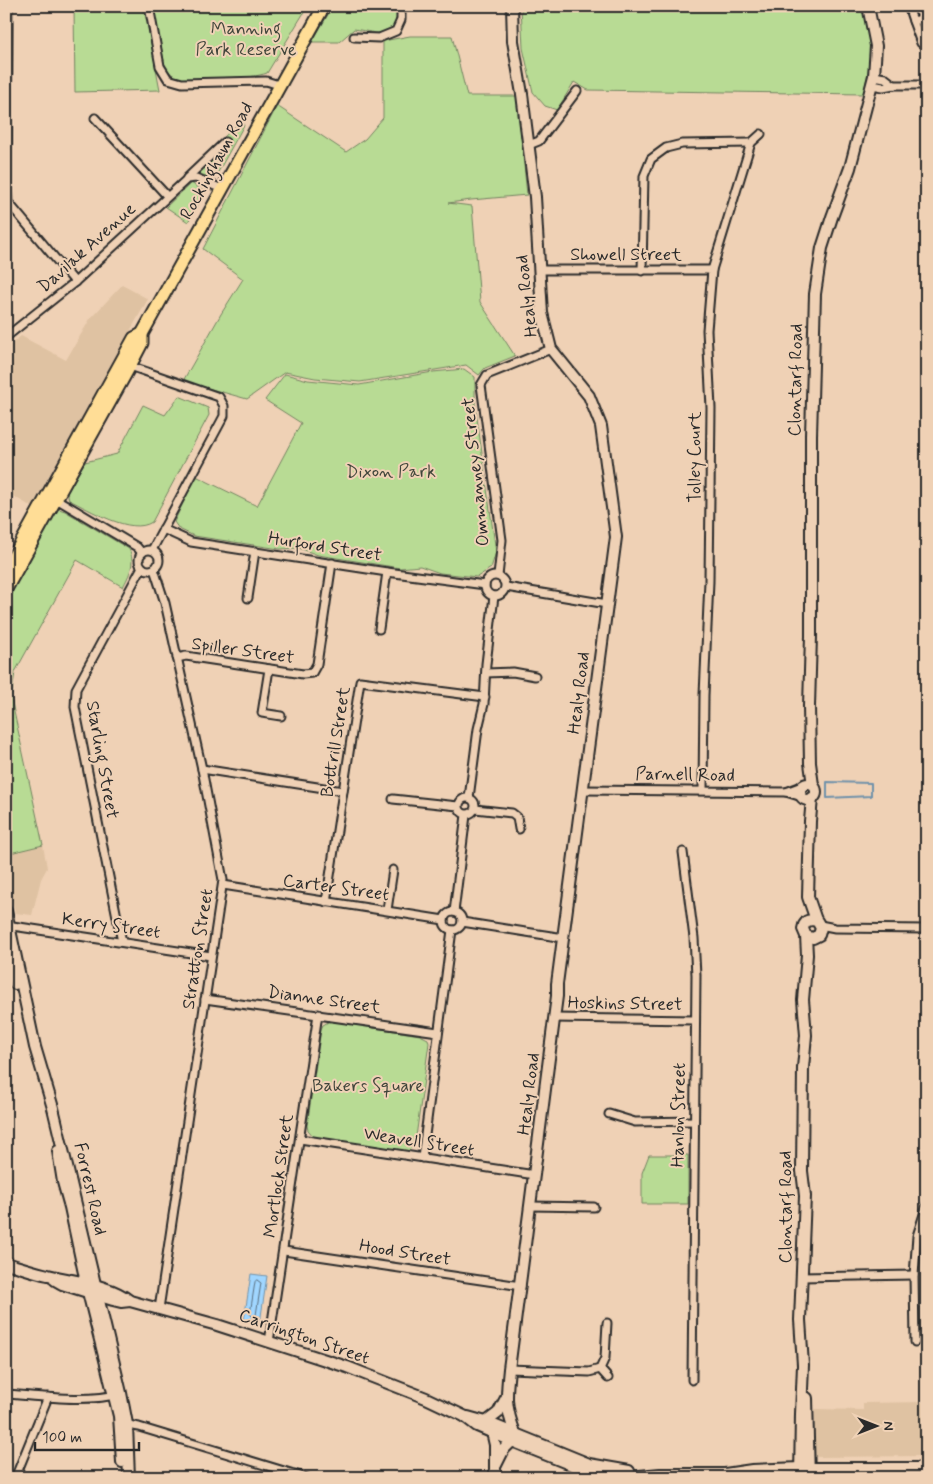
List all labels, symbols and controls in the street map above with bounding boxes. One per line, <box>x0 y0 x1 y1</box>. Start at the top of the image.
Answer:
park label: Manning Park Reserve <box>195 17 297 62</box>
street label: Rockingham Road <box>175 98 261 225</box>
street label: Davilak Avenue <box>33 197 141 299</box>
street label: Showell Street <box>570 243 682 267</box>
street label: Healy Road <box>510 254 544 338</box>
street label: Clontarf Road <box>783 323 809 437</box>
street label: Ommanney Street <box>456 396 496 548</box>
street label: Tolley Court <box>683 411 707 503</box>
park label: Dixon Park <box>346 460 436 484</box>
street label: Hurford Street <box>266 526 384 570</box>
street label: Spiller Street <box>190 632 296 670</box>
street label: Healy Road <box>562 651 596 735</box>
street label: Bottrill Street <box>315 685 357 799</box>
street label: Starling Street <box>78 699 124 821</box>
street label: Parnell Road <box>635 762 735 788</box>
street label: Carter Street <box>281 869 391 907</box>
street label: Stratton Street <box>177 887 219 1011</box>
street label: Kerry Street <box>60 907 162 945</box>
street label: Dianne Street <box>266 980 382 1020</box>
street label: Hoskins Street <box>567 991 683 1017</box>
street label: Healy Road <box>512 1052 546 1136</box>
street label: Hanlon Street <box>666 1062 692 1168</box>
park label: Bakers Square <box>312 1074 424 1098</box>
street label: Mortlock Street <box>258 1112 300 1239</box>
street label: Weavell Street <box>362 1121 476 1163</box>
street label: Forrest Road <box>68 1140 112 1238</box>
street label: Clontarf Road <box>774 1151 798 1263</box>
street label: Hood Street <box>357 1234 453 1272</box>
street label: Carrington Street <box>235 1303 373 1373</box>
north arrow <box>850 1402 900 1452</box>
scale bar <box>35 1419 139 1451</box>
text: N <box>879 1421 897 1431</box>
text: 100 m <box>42 1428 82 1448</box>

